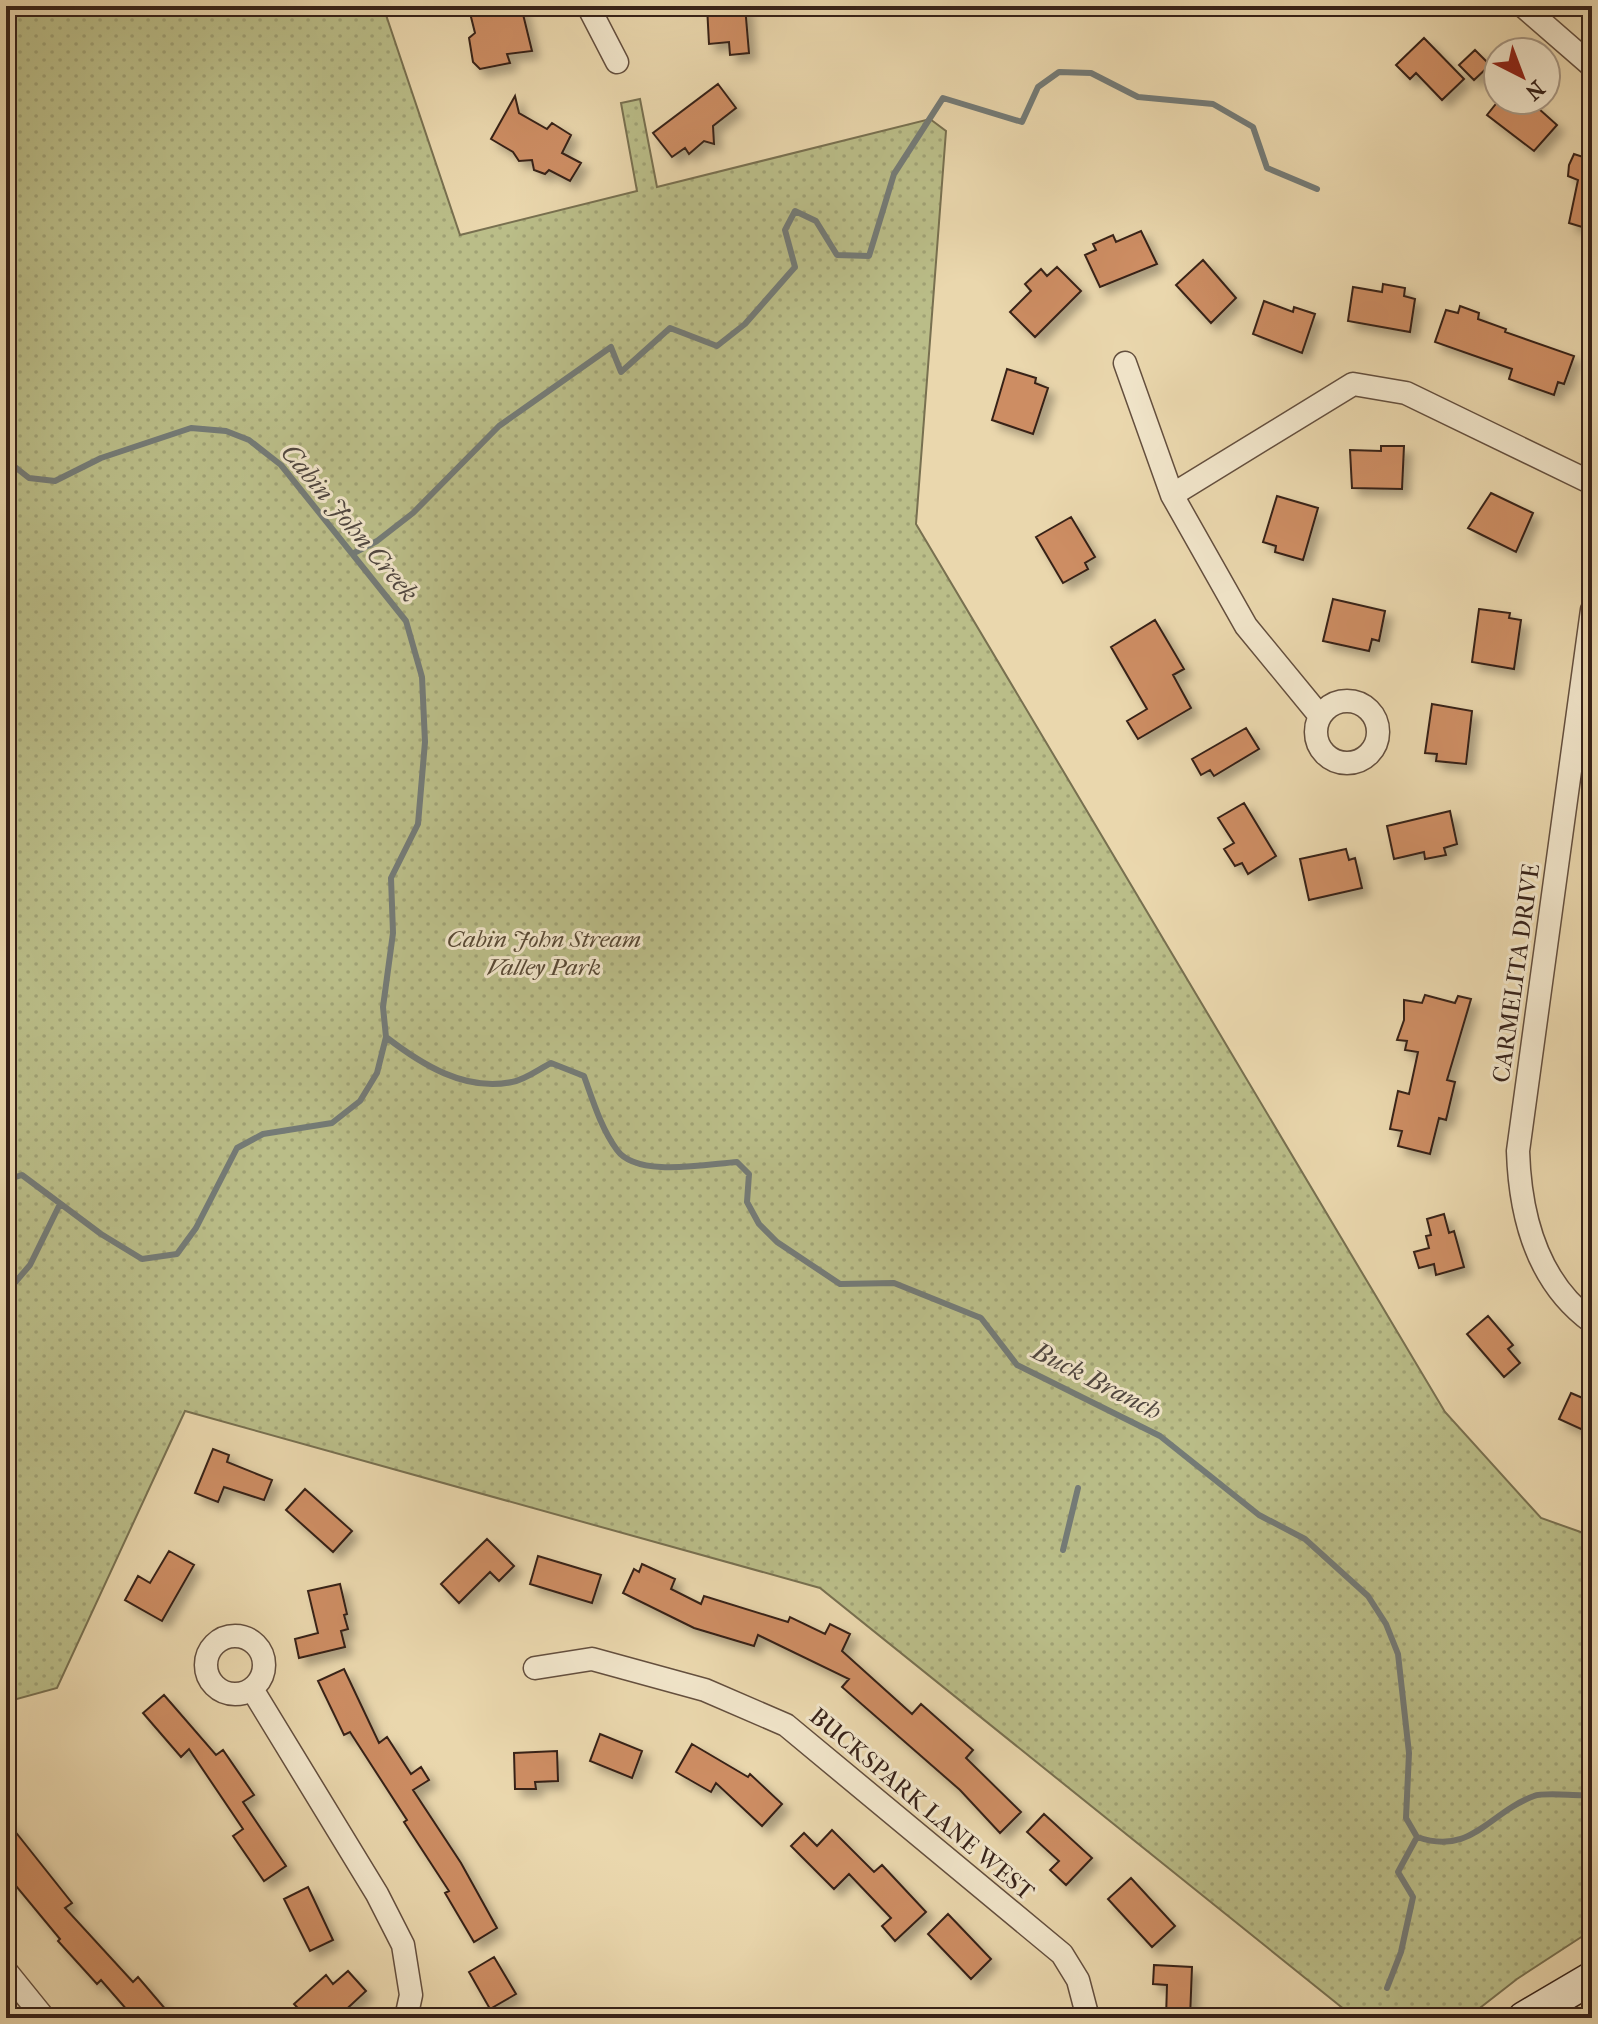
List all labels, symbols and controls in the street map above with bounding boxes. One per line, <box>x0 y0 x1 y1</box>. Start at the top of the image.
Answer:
north arrow <box>1482 36 1562 116</box>
text: N <box>1520 75 1550 106</box>
water label: Cabin John Creek <box>275 438 425 608</box>
street label: CARMELITA DRIVE <box>1487 862 1545 1084</box>
park label: Cabin John Stream Valley Park <box>447 925 641 981</box>
water label: Buck Branch <box>1026 1334 1167 1427</box>
street label: BUCKSPARK LANE WEST <box>804 1702 1040 1907</box>

